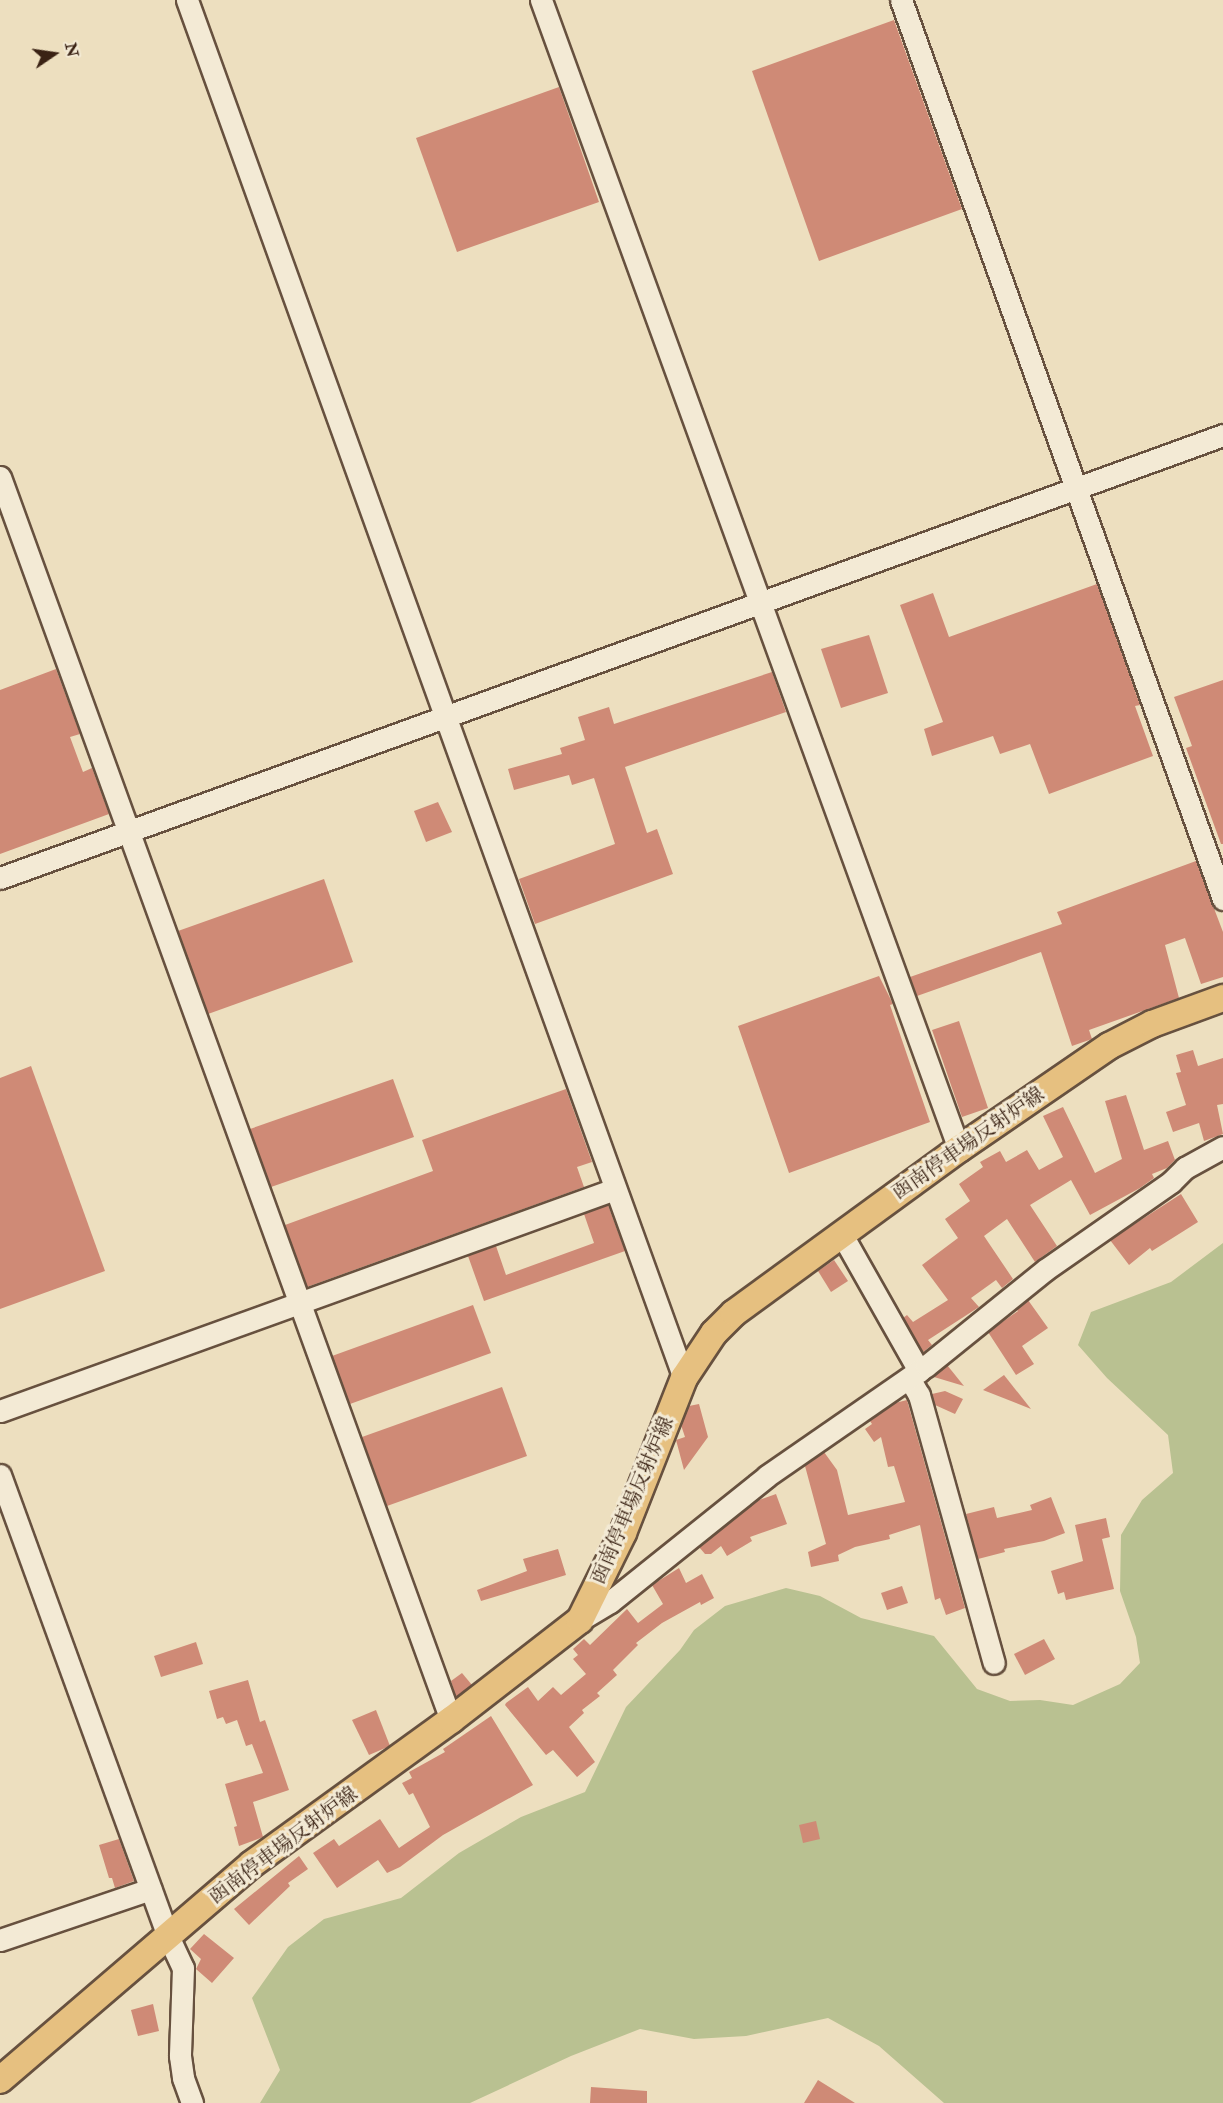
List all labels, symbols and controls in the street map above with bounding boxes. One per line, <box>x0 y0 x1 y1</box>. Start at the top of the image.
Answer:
north arrow <box>24 24 84 84</box>
text: N <box>60 41 83 59</box>
street label: 函南停車場反射炉線 <box>887 1082 1049 1204</box>
street label: 函南停車場反射炉線 <box>586 1412 678 1588</box>
street label: 函南停車場反射炉線 <box>204 1781 362 1909</box>

